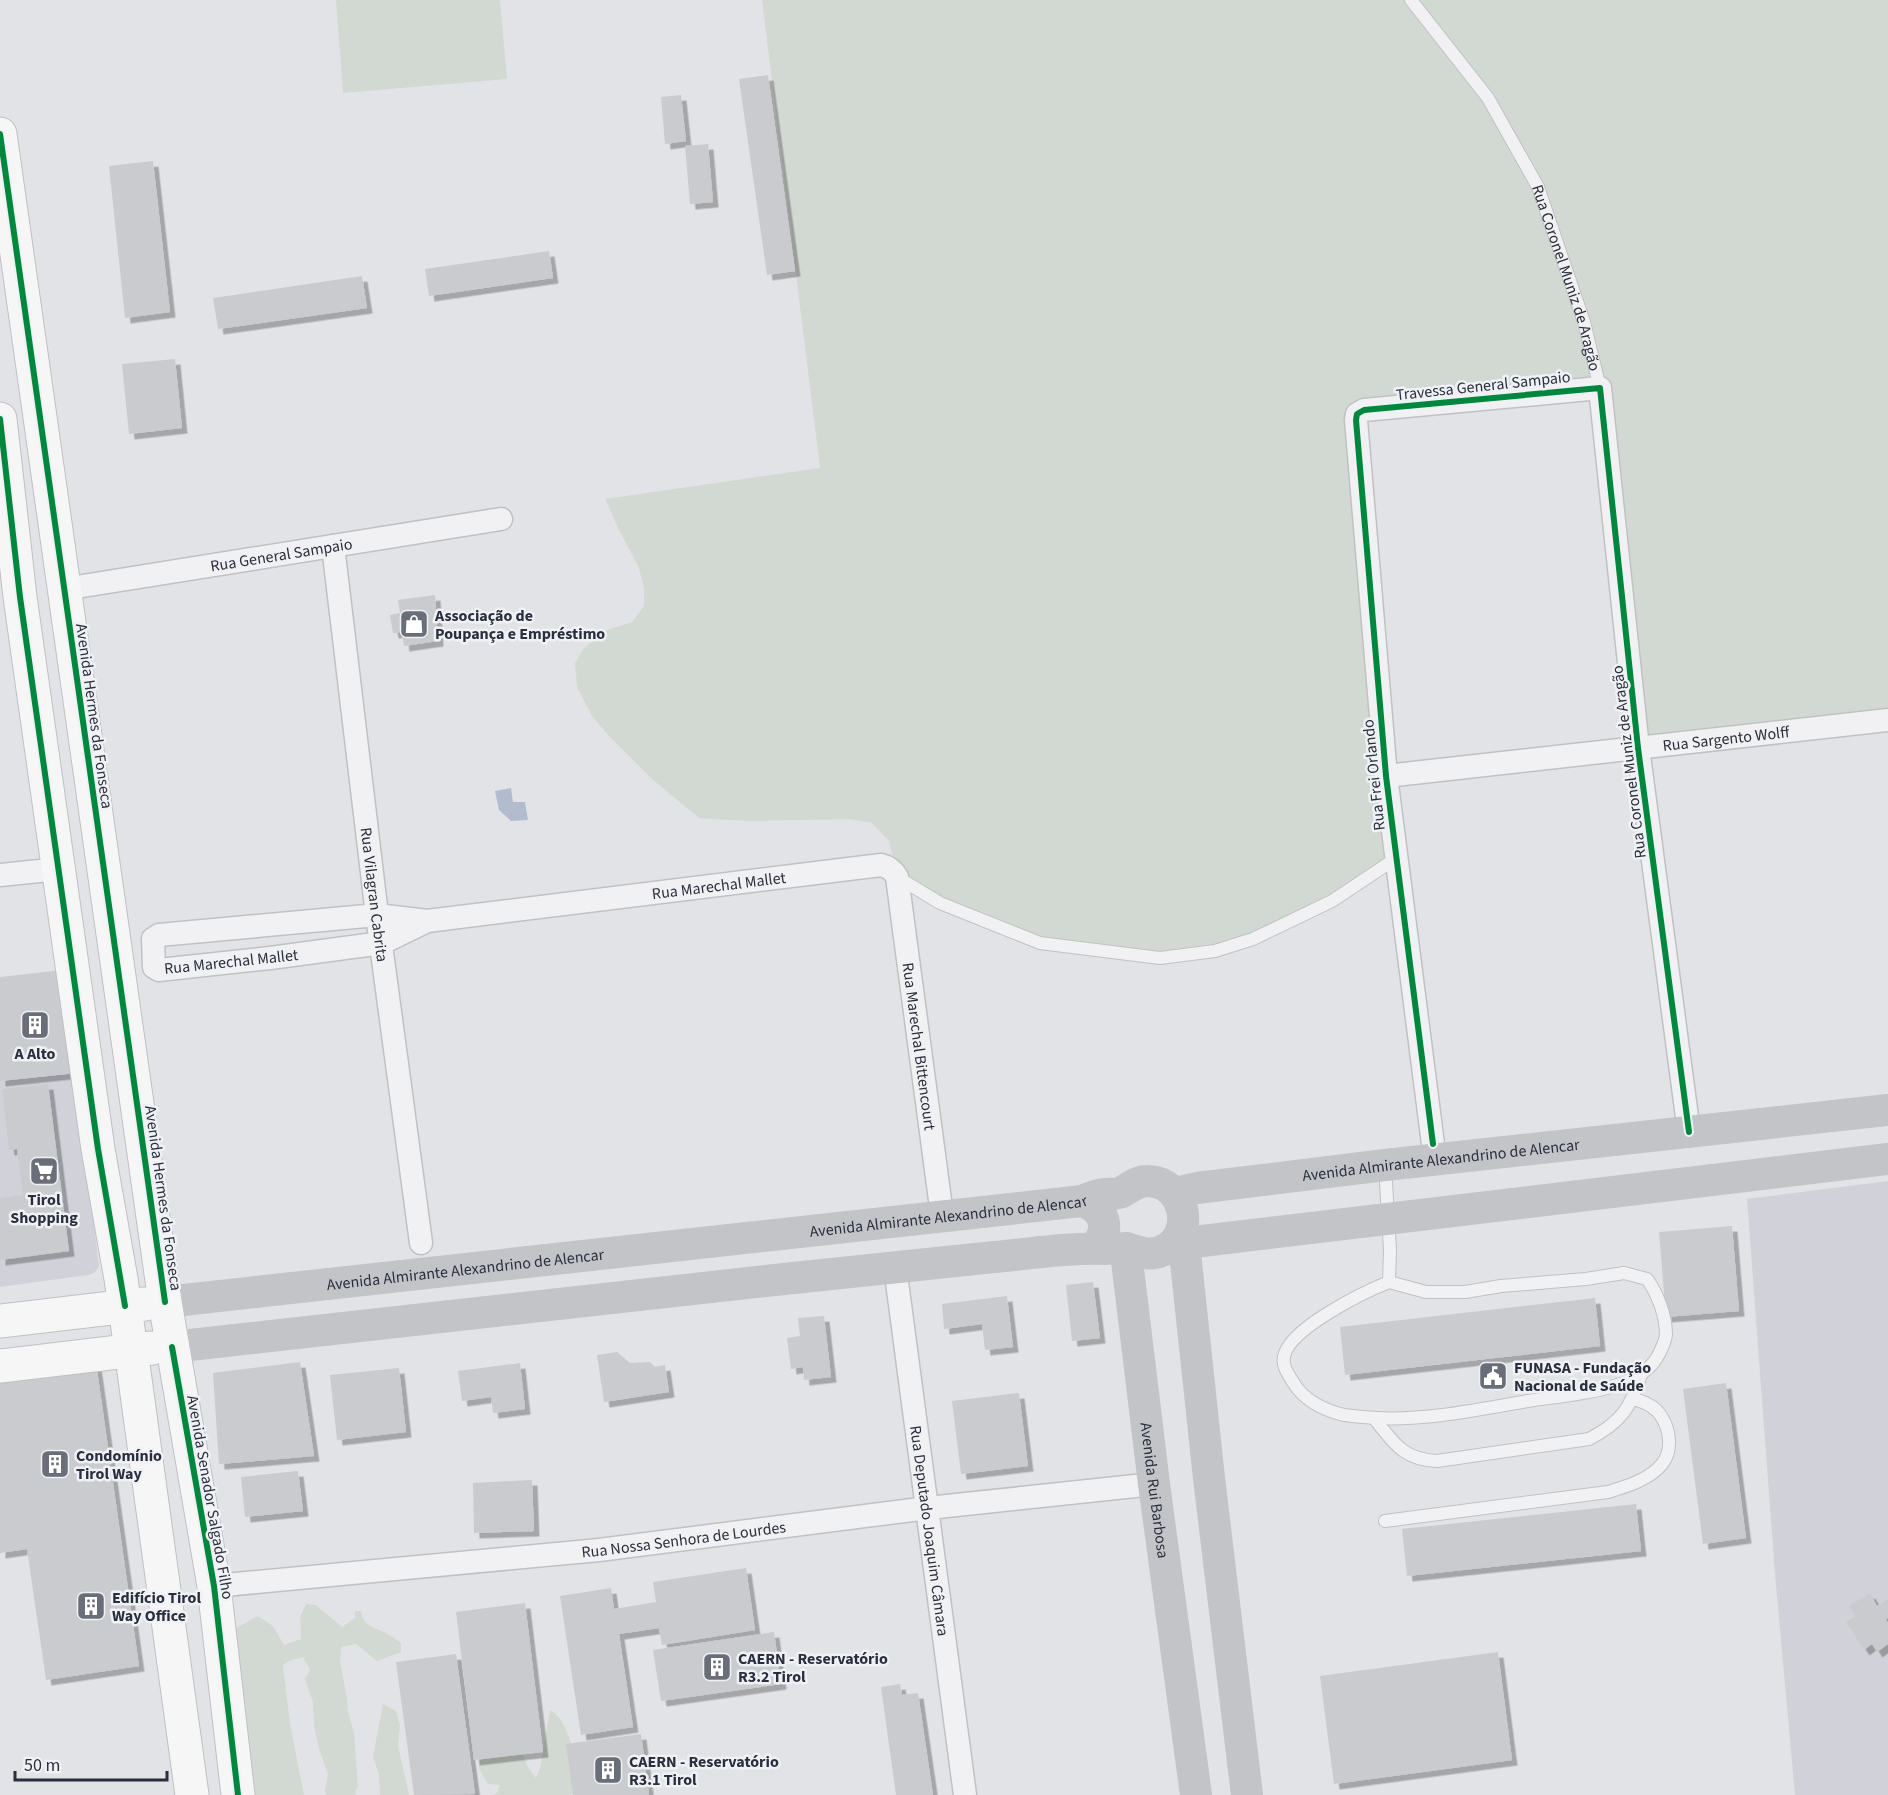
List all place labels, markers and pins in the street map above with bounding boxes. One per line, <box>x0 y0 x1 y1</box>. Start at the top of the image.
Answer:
place label: Associação de Poupança e Empréstimo <box>434 605 605 645</box>
shop icon: Associação de Poupança e Empréstimo <box>398 608 430 640</box>
building icon: A Alto <box>19 1009 51 1041</box>
place label: A Alto <box>14 1043 56 1065</box>
supermarket icon: Tirol Shopping <box>28 1155 60 1187</box>
place label: Tirol Shopping <box>10 1189 78 1229</box>
place label: FUNASA - Fundação Nacional de Saúde <box>1514 1357 1651 1397</box>
public building icon: FUNASA - Fundação Nacional de Saúde <box>1477 1360 1509 1392</box>
place label: Condomínio Tirol Way <box>76 1445 162 1485</box>
building icon: Condomínio Tirol Way <box>39 1448 71 1480</box>
place label: Edifício Tirol Way Office <box>112 1587 201 1627</box>
building icon: Edifício Tirol Way Office <box>75 1590 107 1622</box>
place label: CAERN - Reservatório R3.2 Tirol <box>738 1648 888 1688</box>
building icon: CAERN - Reservatório R3.2 Tirol <box>701 1651 733 1683</box>
place label: CAERN - Reservatório R3.1 Tirol <box>629 1751 779 1791</box>
building icon: CAERN - Reservatório R3.1 Tirol <box>592 1754 624 1786</box>

